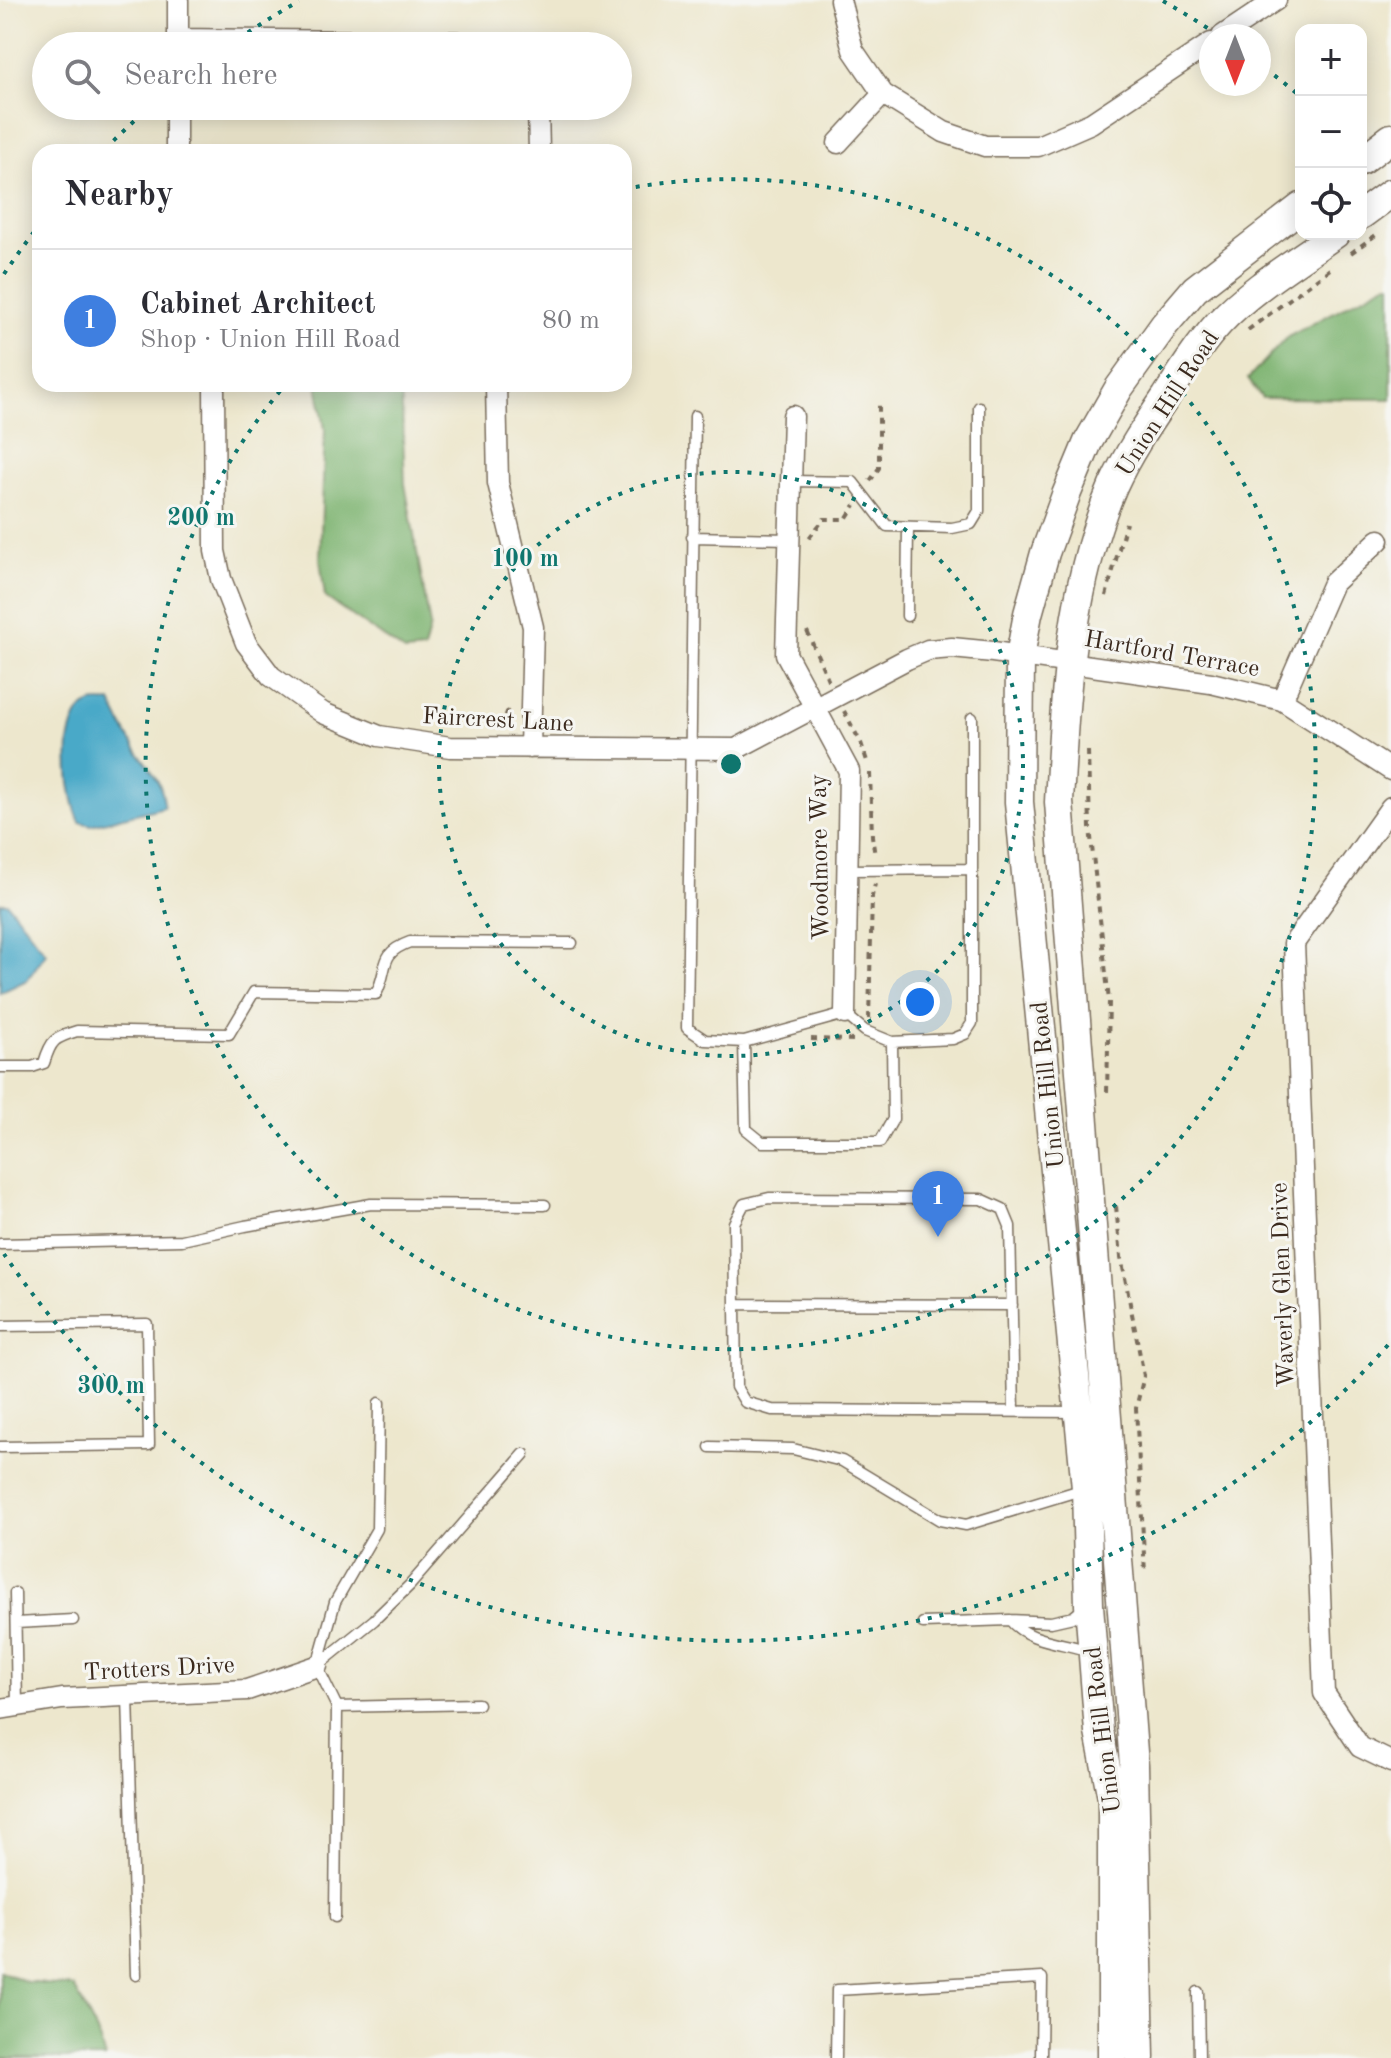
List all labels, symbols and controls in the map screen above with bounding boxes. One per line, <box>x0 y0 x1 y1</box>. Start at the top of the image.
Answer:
north arrow <box>1199 24 1271 96</box>
map controls <box>1295 24 1367 240</box>
button: + <box>1295 24 1367 96</box>
search box <box>32 32 632 120</box>
icon: search <box>60 54 104 98</box>
text: Search here <box>124 61 278 91</box>
button: − <box>1295 96 1367 168</box>
button: locate <box>1295 168 1367 240</box>
text: Nearby <box>64 179 174 213</box>
text: Cabinet Architect <box>140 290 375 320</box>
text: 1 <box>82 308 98 334</box>
text: 80 m <box>542 308 600 334</box>
text: Shop · Union Hill Road <box>140 327 401 353</box>
street label: Union Hill Road <box>1113 327 1225 481</box>
text: 200 m <box>167 507 235 531</box>
text: 100 m <box>491 548 559 572</box>
street label: Hartford Terrace <box>1082 628 1261 682</box>
street label: Faircrest Lane <box>422 705 574 737</box>
centre of rings <box>717 750 745 778</box>
street label: Woodmore Way <box>808 773 834 940</box>
your location <box>900 982 940 1022</box>
street label: Union Hill Road <box>1028 1000 1070 1170</box>
pin: 1 <box>912 1171 964 1237</box>
street label: Waverly Glen Drive <box>1268 1182 1300 1388</box>
text: 300 m <box>77 1375 145 1399</box>
street label: Union Hill Road <box>1082 1645 1126 1815</box>
street label: Trotters Drive <box>83 1654 235 1686</box>

